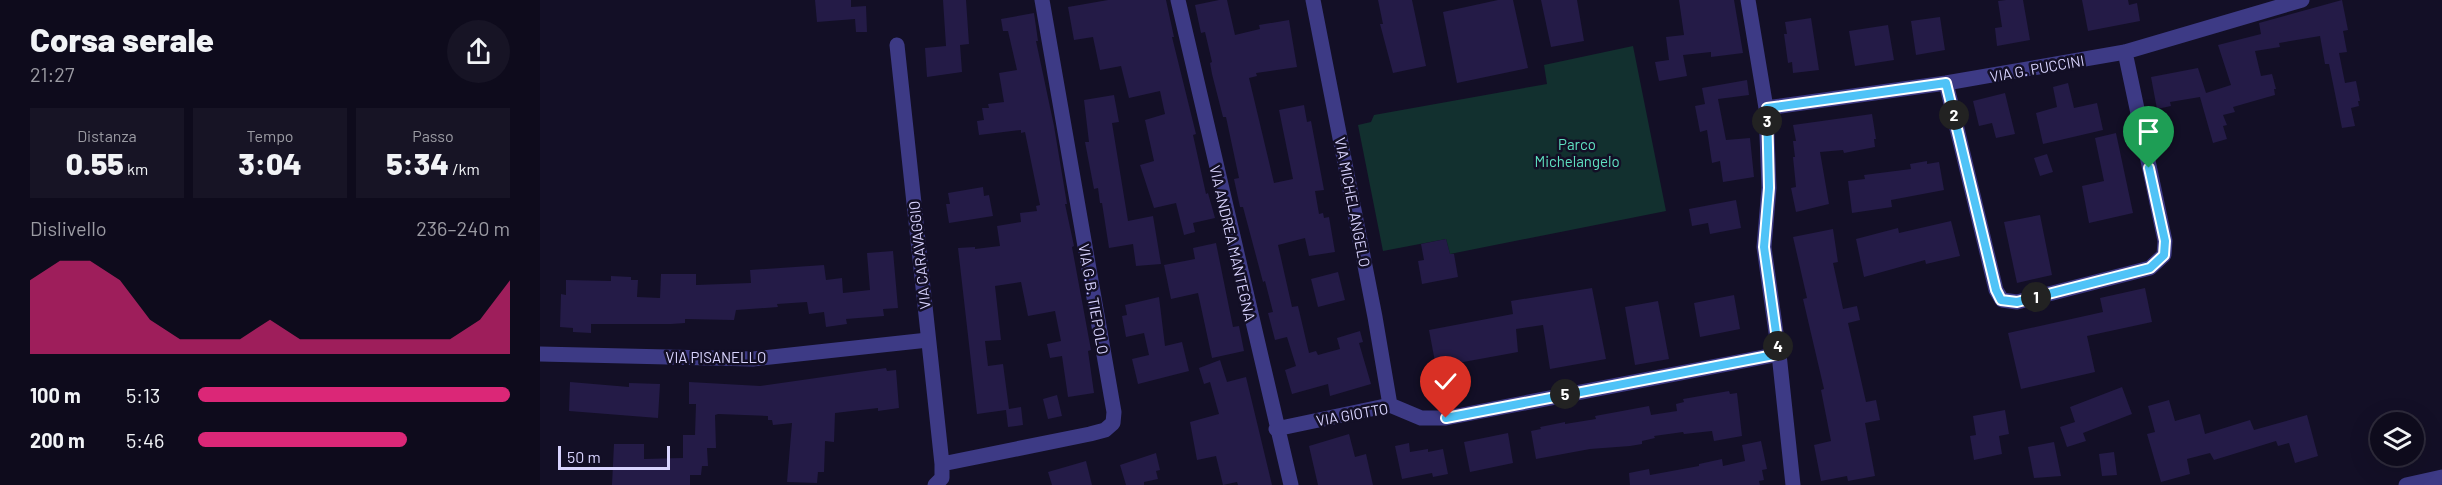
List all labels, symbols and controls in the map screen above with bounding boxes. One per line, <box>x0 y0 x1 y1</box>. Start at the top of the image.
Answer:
text: Corsa serale <box>30 19 214 59</box>
button: share <box>447 20 510 83</box>
street label: VIA G. PUCCINI <box>1988 51 2086 85</box>
text: 21:27 <box>30 62 74 86</box>
pin: 2 <box>1939 100 1969 130</box>
text: 2 <box>1950 105 1958 124</box>
pin: 3 <box>1752 106 1782 136</box>
pin <box>2123 106 2174 168</box>
text: 3 <box>1763 111 1771 130</box>
icon: arrive <box>2132 115 2165 148</box>
text: Distanza <box>77 126 137 145</box>
text: Tempo <box>246 126 294 145</box>
text: Passo <box>412 126 454 145</box>
park label: Parco Michelangelo <box>1534 135 1620 170</box>
street label: VIA MICHELANGELO <box>1332 136 1374 268</box>
text: 0.55 <box>66 145 124 181</box>
text: 3:04 <box>238 145 302 181</box>
text: 5:34 <box>386 145 449 181</box>
text: km <box>124 159 148 178</box>
text: /km <box>449 159 480 178</box>
street label: VIA ANDREA MANTEGNA <box>1206 163 1260 323</box>
street label: VIA CARAVAGGIO <box>904 200 934 310</box>
text: Dislivello <box>30 216 107 240</box>
text: 236–240 m <box>416 216 510 240</box>
street label: VIA G.B. TIEPOLO <box>1075 242 1113 356</box>
pin: 1 <box>2021 282 2051 312</box>
text: 1 <box>2033 287 2039 306</box>
pin: 4 <box>1763 331 1793 361</box>
text: 4 <box>1773 336 1783 355</box>
street label: VIA PISANELLO <box>666 348 766 366</box>
pin <box>1420 356 1471 418</box>
icon: check <box>1429 365 1462 398</box>
pin: 5 <box>1550 379 1580 409</box>
text: 100 m <box>30 383 81 407</box>
text: 5:13 <box>126 383 160 407</box>
text: 5 <box>1561 384 1569 403</box>
street label: VIA GIOTTO <box>1315 399 1389 429</box>
map controls <box>2370 412 2424 466</box>
button: layers <box>2370 412 2424 466</box>
text: 200 m <box>30 428 85 452</box>
text: 5:46 <box>126 428 164 452</box>
scale bar <box>558 443 670 470</box>
text: 50 m <box>567 447 601 466</box>

